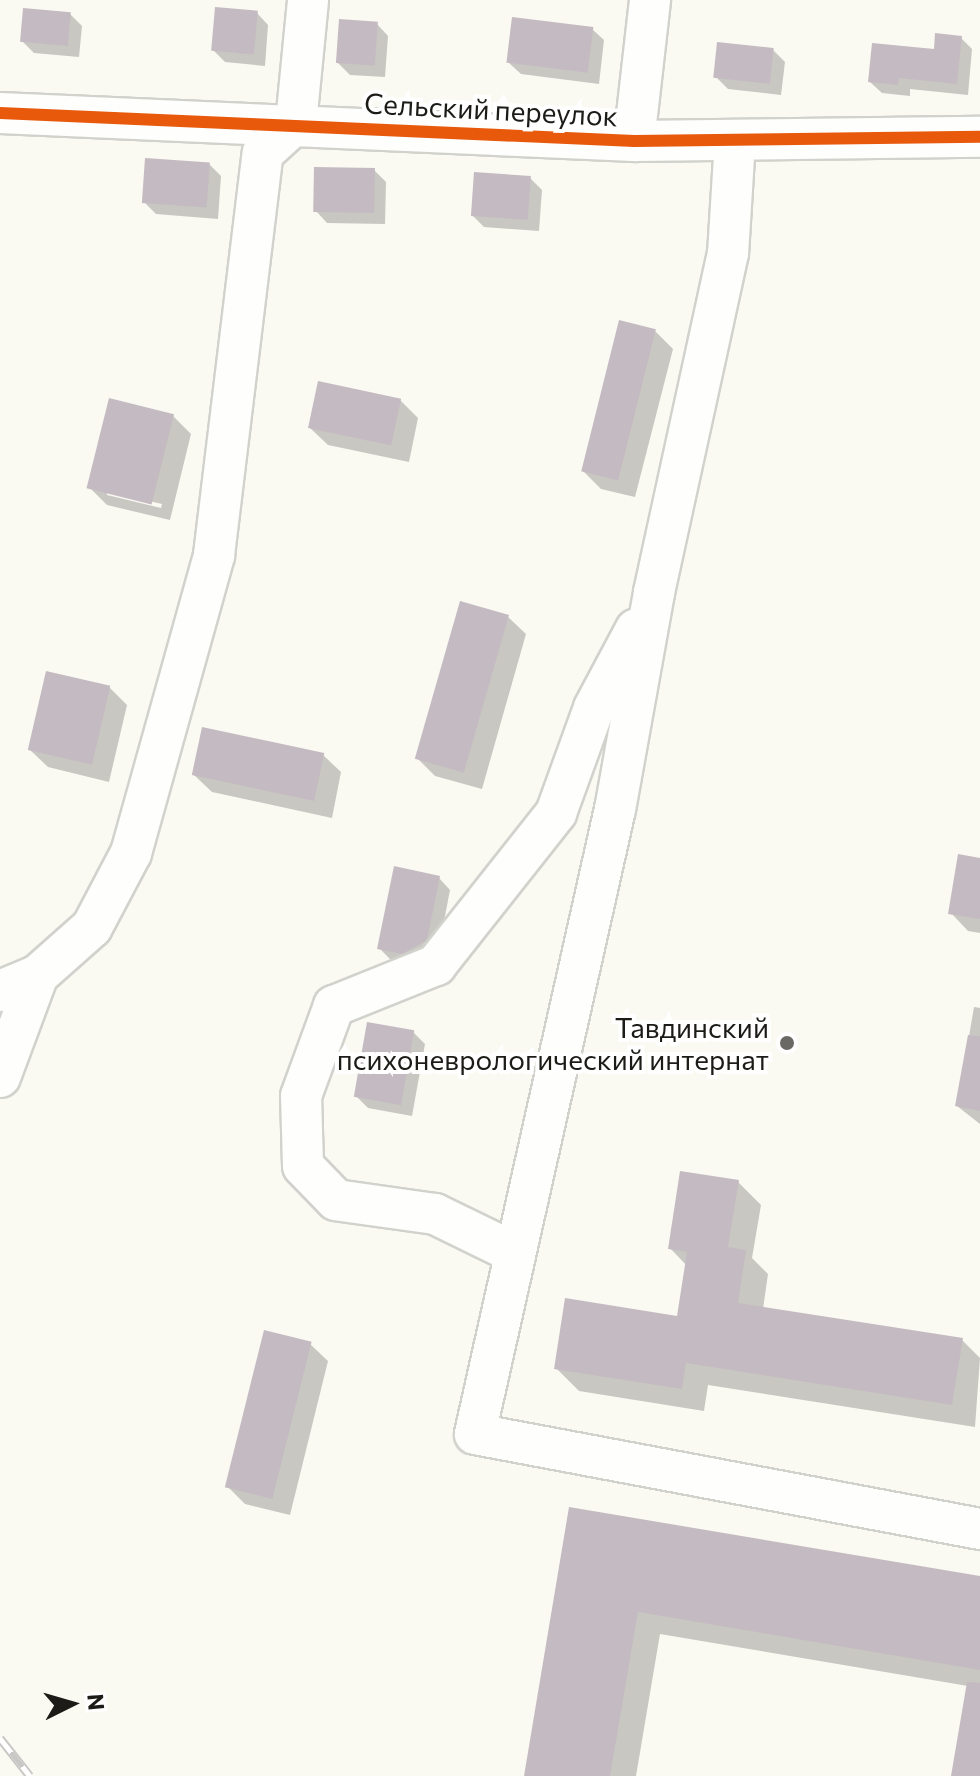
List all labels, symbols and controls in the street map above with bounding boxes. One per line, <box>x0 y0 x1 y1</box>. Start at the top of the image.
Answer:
street label: Сельский переулок <box>363 86 619 132</box>
place label: Тавдинский психоневрологический интернат <box>337 1010 769 1076</box>
marker: Тавдинский психоневрологический интернат <box>776 1032 798 1054</box>
north arrow <box>32 1664 112 1744</box>
text: N <box>82 1692 111 1711</box>

